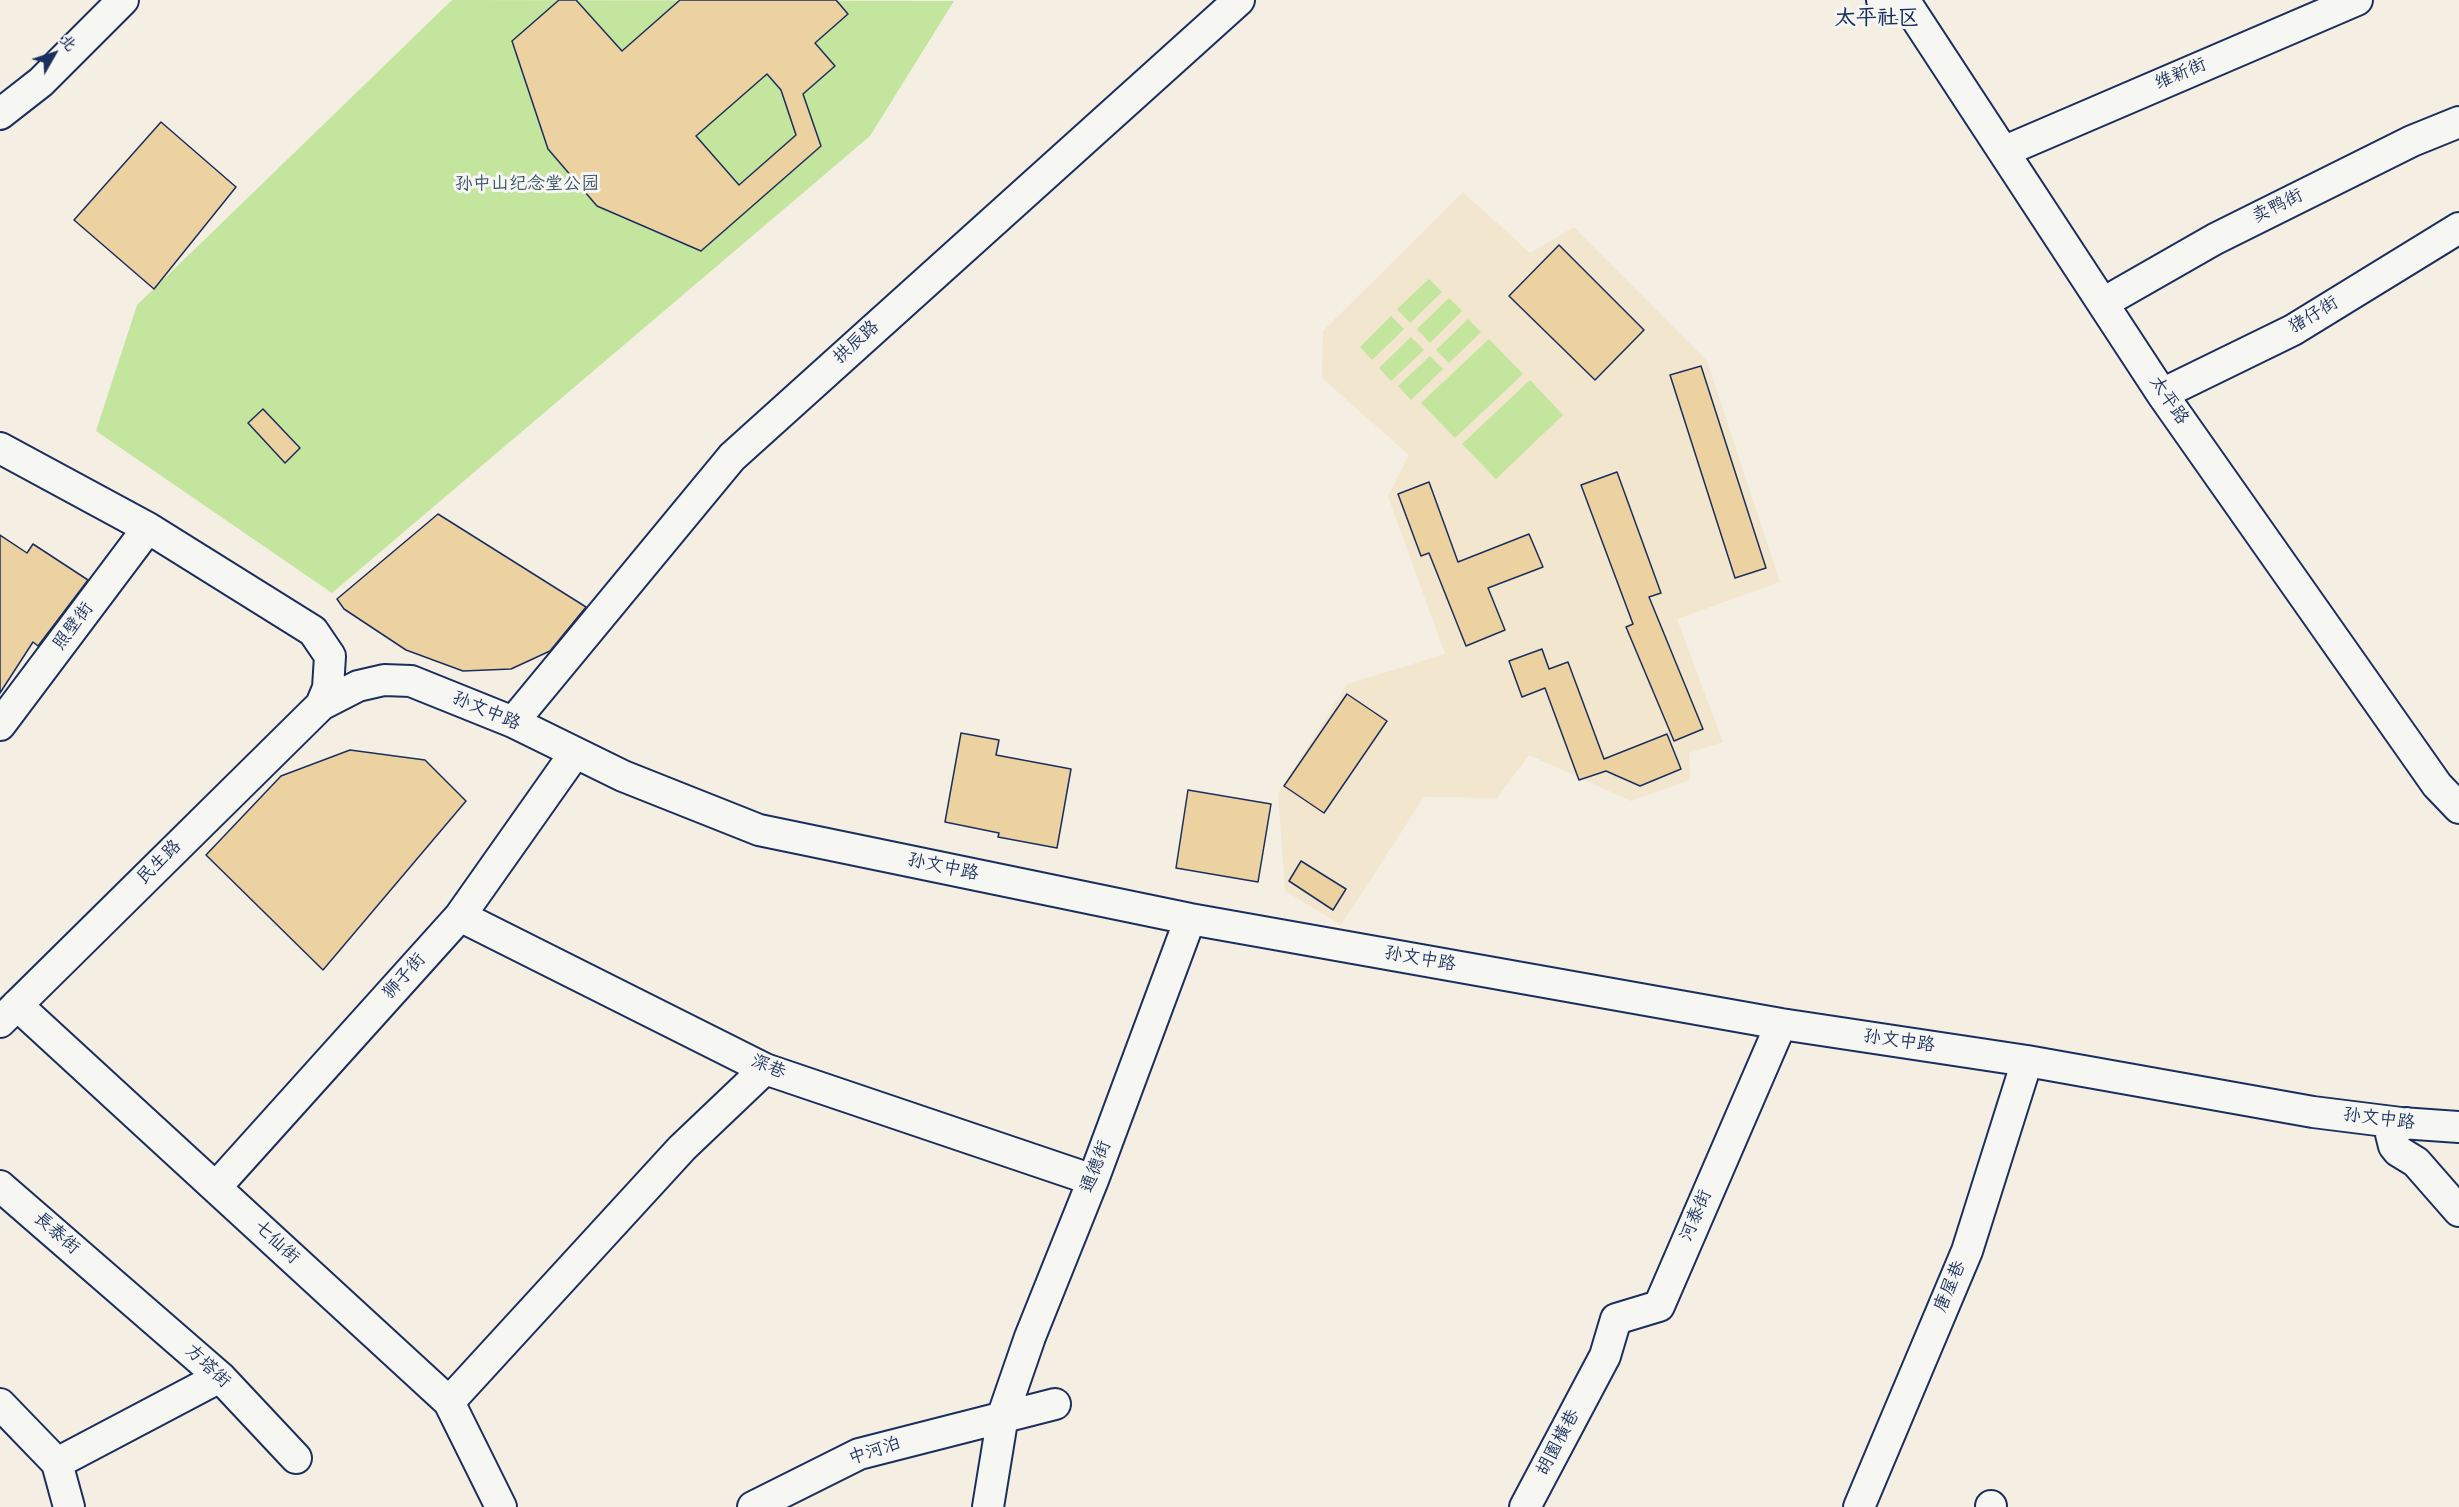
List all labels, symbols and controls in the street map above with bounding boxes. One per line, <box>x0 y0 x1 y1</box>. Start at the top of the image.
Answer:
district label: 太平社区 <box>1835 7 1919 33</box>
north arrow <box>24 24 84 84</box>
text: 北 <box>54 30 82 56</box>
street label: 维新街 <box>2152 55 2210 95</box>
park label: 孙中山纪念堂公园 <box>455 174 599 196</box>
street label: 卖鸭街 <box>2249 185 2307 229</box>
street label: 猪仔街 <box>2285 293 2343 339</box>
street label: 拱辰路 <box>830 317 884 369</box>
street label: 太平路 <box>2144 373 2192 429</box>
street label: 照壁街 <box>49 599 99 655</box>
street label: 孙文中路 <box>449 688 523 736</box>
street label: 民生路 <box>133 836 187 890</box>
street label: 孙文中路 <box>906 850 980 886</box>
street label: 孙文中路 <box>1383 943 1457 977</box>
street label: 狮子街 <box>379 950 431 1004</box>
street label: 孙文中路 <box>1862 1026 1936 1058</box>
street label: 深巷 <box>747 1051 789 1085</box>
street label: 孙文中路 <box>2342 1105 2416 1135</box>
street label: 通德街 <box>1077 1138 1117 1196</box>
street label: 河泰街 <box>1677 1187 1717 1245</box>
street label: 長泰街 <box>29 1208 83 1260</box>
street label: 七仙街 <box>249 1217 303 1269</box>
street label: 唐屋巷 <box>1931 1258 1971 1316</box>
street label: 方塔街 <box>180 1341 234 1393</box>
street label: 胡園橫巷 <box>1533 1406 1585 1480</box>
street label: 中河泊 <box>846 1433 904 1471</box>

